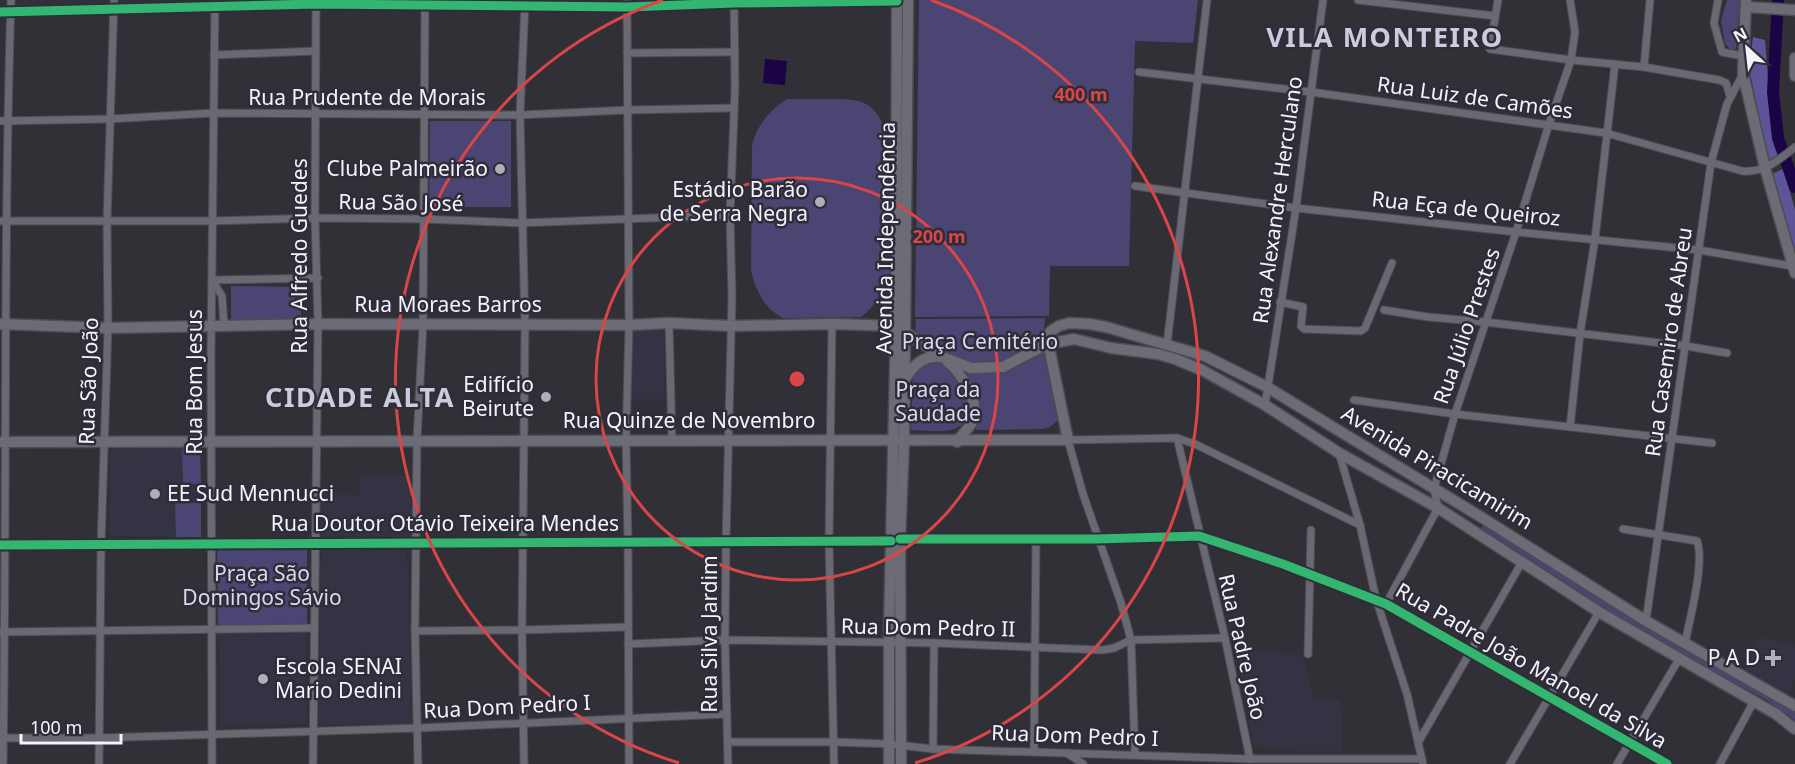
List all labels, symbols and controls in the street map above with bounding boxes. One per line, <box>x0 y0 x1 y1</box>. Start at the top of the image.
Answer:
district label: VILA MONTEIRO <box>1266 18 1504 55</box>
north arrow <box>1717 18 1777 78</box>
text: N <box>1729 22 1751 47</box>
street label: Rua Luiz de Camões <box>1375 69 1575 125</box>
street label: Rua Alexandre Herculano <box>1246 74 1308 325</box>
text: 400 m <box>1054 82 1108 106</box>
street label: Rua Prudente de Morais <box>248 83 486 111</box>
street label: Avenida Independência <box>869 122 901 354</box>
place label: Clube Palmeirão <box>327 154 488 182</box>
street label: Rua Alfredo Guedes <box>285 158 313 354</box>
marker: Clube Palmeirão <box>493 162 507 176</box>
place label: Estádio Barão de Serra Negra <box>659 175 808 227</box>
street label: Rua Eça de Queiroz <box>1370 184 1562 232</box>
street label: Rua São José <box>338 187 464 217</box>
marker: Estádio Barão de Serra Negra <box>813 195 827 209</box>
text: 200 m <box>912 224 966 248</box>
street label: Rua Casemiro de Abreu <box>1638 225 1698 458</box>
street label: Rua Júlio Prestes <box>1426 244 1506 407</box>
street label: Rua Moraes Barros <box>354 290 542 318</box>
street label: Rua Bom Jesus <box>180 309 208 455</box>
street label: Rua São João <box>72 317 104 445</box>
park label: Praça Cemitério <box>902 327 1058 355</box>
centre of rings <box>787 369 807 389</box>
place label: Edifício Beirute <box>462 370 534 422</box>
park label: Praça da Saudade <box>895 375 981 427</box>
district label: CIDADE ALTA <box>265 378 455 415</box>
marker: Edifício Beirute <box>539 390 553 404</box>
street label: Avenida Piracicamirim <box>1337 399 1538 535</box>
street label: Rua Quinze de Novembro <box>563 406 815 434</box>
place label: EE Sud Mennucci <box>167 479 334 507</box>
marker: EE Sud Mennucci <box>148 487 162 501</box>
street label: Rua Doutor Otávio Teixeira Mendes <box>271 509 619 537</box>
street label: Rua Silva Jardim <box>695 555 723 713</box>
park label: Praça São Domingos Sávio <box>182 559 342 611</box>
street label: Rua Padre João <box>1213 571 1273 723</box>
street label: Rua Padre João Manoel da Silva <box>1391 576 1672 754</box>
street label: Rua Dom Pedro II <box>841 611 1016 643</box>
place label: P A D <box>1708 643 1760 671</box>
marker: P A D <box>1764 649 1782 667</box>
place label: Escola SENAI Mario Dedini <box>275 652 402 704</box>
marker: Escola SENAI Mario Dedini <box>256 672 270 686</box>
street label: Rua Dom Pedro I <box>423 688 591 724</box>
scale bar <box>21 707 122 745</box>
text: 100 m <box>30 715 82 739</box>
street label: Rua Dom Pedro I <box>991 718 1159 752</box>

